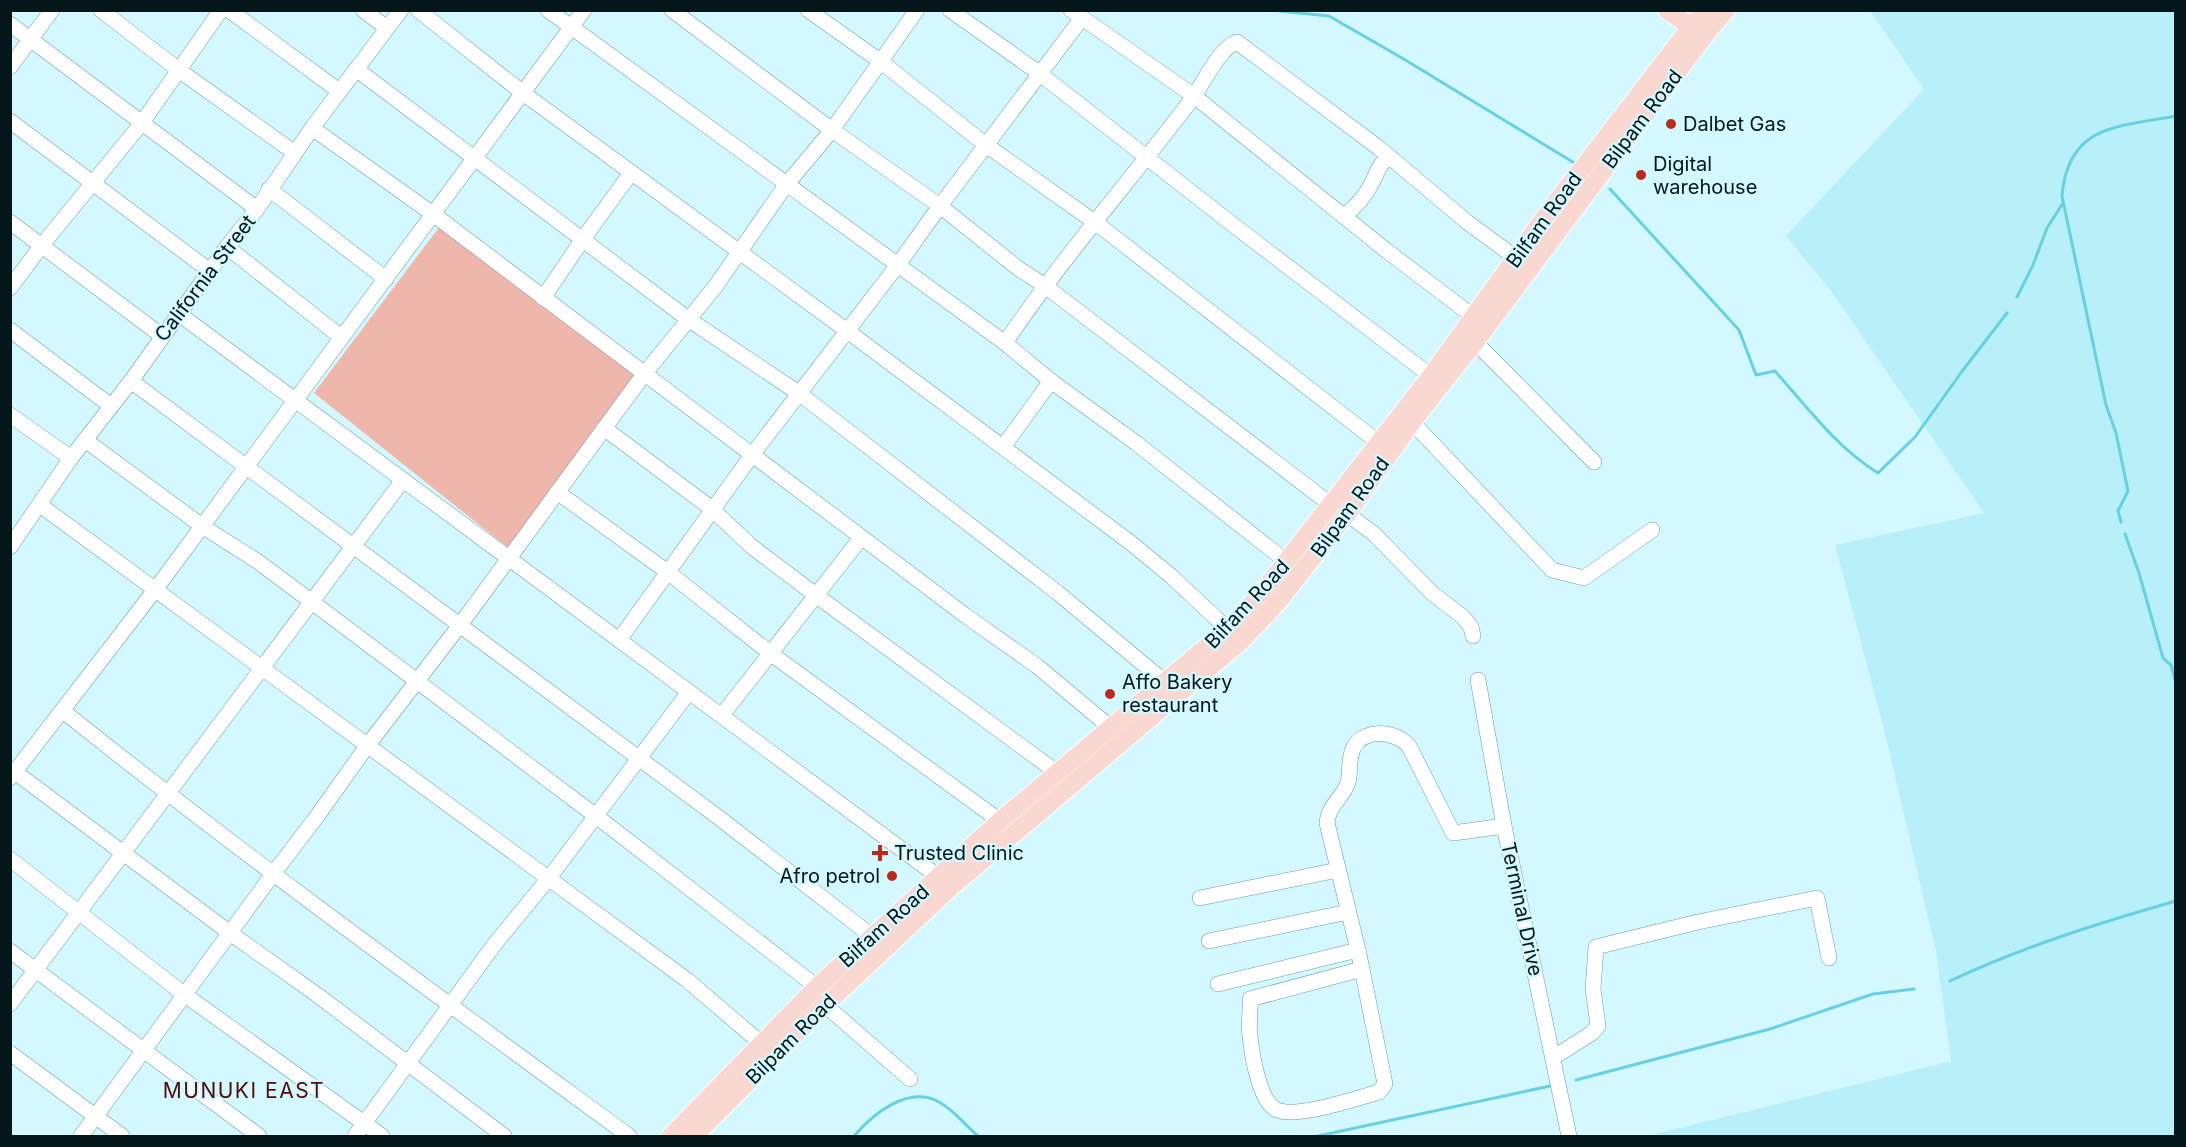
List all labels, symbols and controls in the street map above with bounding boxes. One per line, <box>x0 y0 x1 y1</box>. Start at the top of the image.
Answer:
street label: Bilpam Road <box>1597 65 1687 173</box>
place label: Dalbet Gas <box>1683 112 1786 136</box>
marker: Dalbet Gas <box>1664 117 1678 131</box>
place label: Digital warehouse <box>1653 152 1757 199</box>
street label: Bilfam Road <box>1501 167 1587 273</box>
marker: Digital warehouse <box>1634 168 1648 182</box>
street label: California Street <box>150 210 261 346</box>
street label: Bilpam Road <box>1306 452 1394 562</box>
street label: Bilfam Road <box>1200 555 1294 653</box>
place label: Affo Bakery restaurant <box>1122 670 1232 717</box>
marker: Affo Bakery restaurant <box>1103 687 1117 701</box>
street label: Terminal Drive <box>1496 840 1548 978</box>
place label: Trusted Clinic <box>894 841 1024 865</box>
marker: Trusted Clinic <box>871 844 889 862</box>
place label: Afro petrol <box>780 864 880 888</box>
marker: Afro petrol <box>885 869 899 883</box>
street label: Bilfam Road <box>834 879 934 973</box>
street label: Bilpam Road <box>741 989 841 1089</box>
district label: MUNUKI EAST <box>163 1078 325 1103</box>

